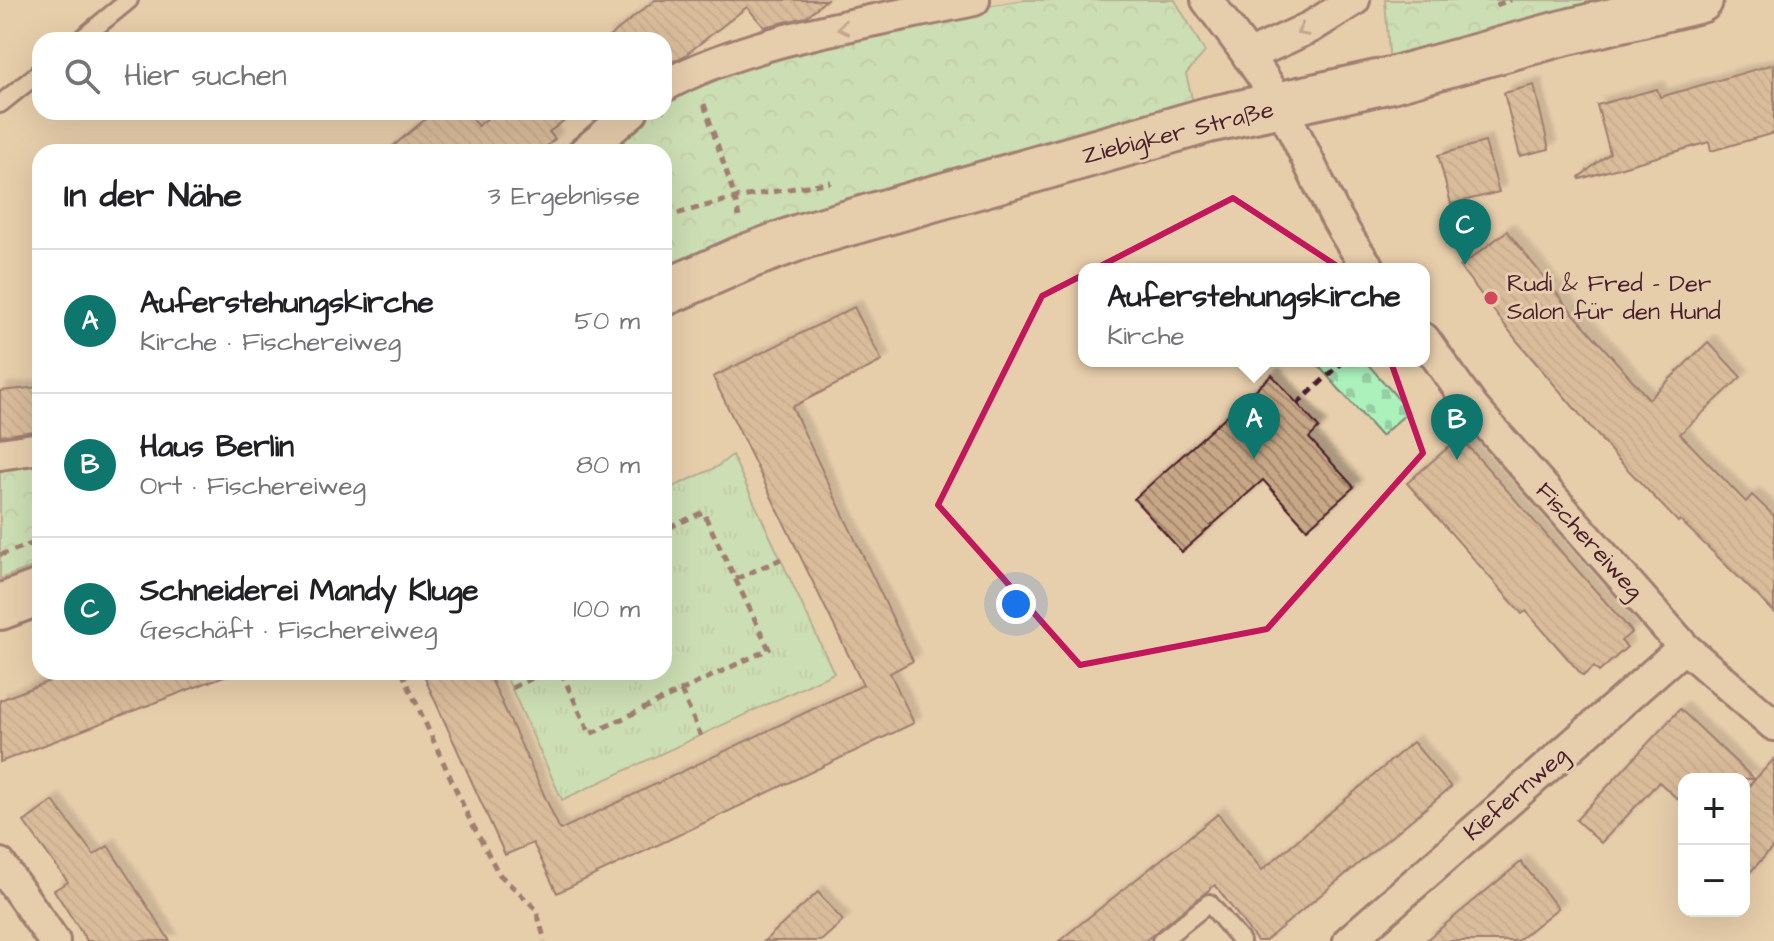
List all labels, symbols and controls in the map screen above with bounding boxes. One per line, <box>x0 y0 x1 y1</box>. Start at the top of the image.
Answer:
one-way arrow <box>836 19 850 36</box>
one-way arrow <box>1296 21 1311 37</box>
search box <box>32 32 672 120</box>
icon: search <box>60 54 104 98</box>
text: Hier suchen <box>124 55 287 97</box>
street label: Ziebigker Straße <box>1079 93 1278 174</box>
text: In der Nähe <box>64 172 242 220</box>
text: 3 Ergebnisse <box>487 178 640 214</box>
pin: C <box>1439 199 1491 265</box>
popup <box>1078 263 1430 367</box>
place label: Rudi & Fred - Der Salon für den Hund <box>1507 267 1721 329</box>
text: Auferstehungskirche <box>1107 276 1401 318</box>
text: Auferstehungskirche <box>140 282 434 324</box>
marker: Rudi & Fred - Der Salon für den Hund <box>1482 289 1500 307</box>
text: A <box>82 303 98 339</box>
text: 50 m <box>575 303 640 339</box>
text: Kirche <box>1107 318 1185 354</box>
text: Kirche · Fischereiweg <box>140 324 401 360</box>
pin: A <box>1228 393 1280 459</box>
pin: B <box>1431 394 1483 460</box>
text: Haus Berlin <box>140 426 294 468</box>
text: B <box>81 447 99 483</box>
text: 80 m <box>576 447 640 483</box>
text: Ort · Fischereiweg <box>140 468 366 504</box>
street label: Fischereiweg <box>1526 475 1651 608</box>
text: Schneiderei Mandy Kluge <box>140 570 479 612</box>
your location <box>996 584 1036 624</box>
text: C <box>81 591 99 627</box>
text: 100 m <box>573 591 640 627</box>
text: Geschäft · Fischereiweg <box>140 612 437 648</box>
street label: Kiefernweg <box>1456 739 1576 850</box>
map controls <box>1678 773 1750 917</box>
button: + <box>1678 773 1750 845</box>
button: − <box>1678 845 1750 917</box>

